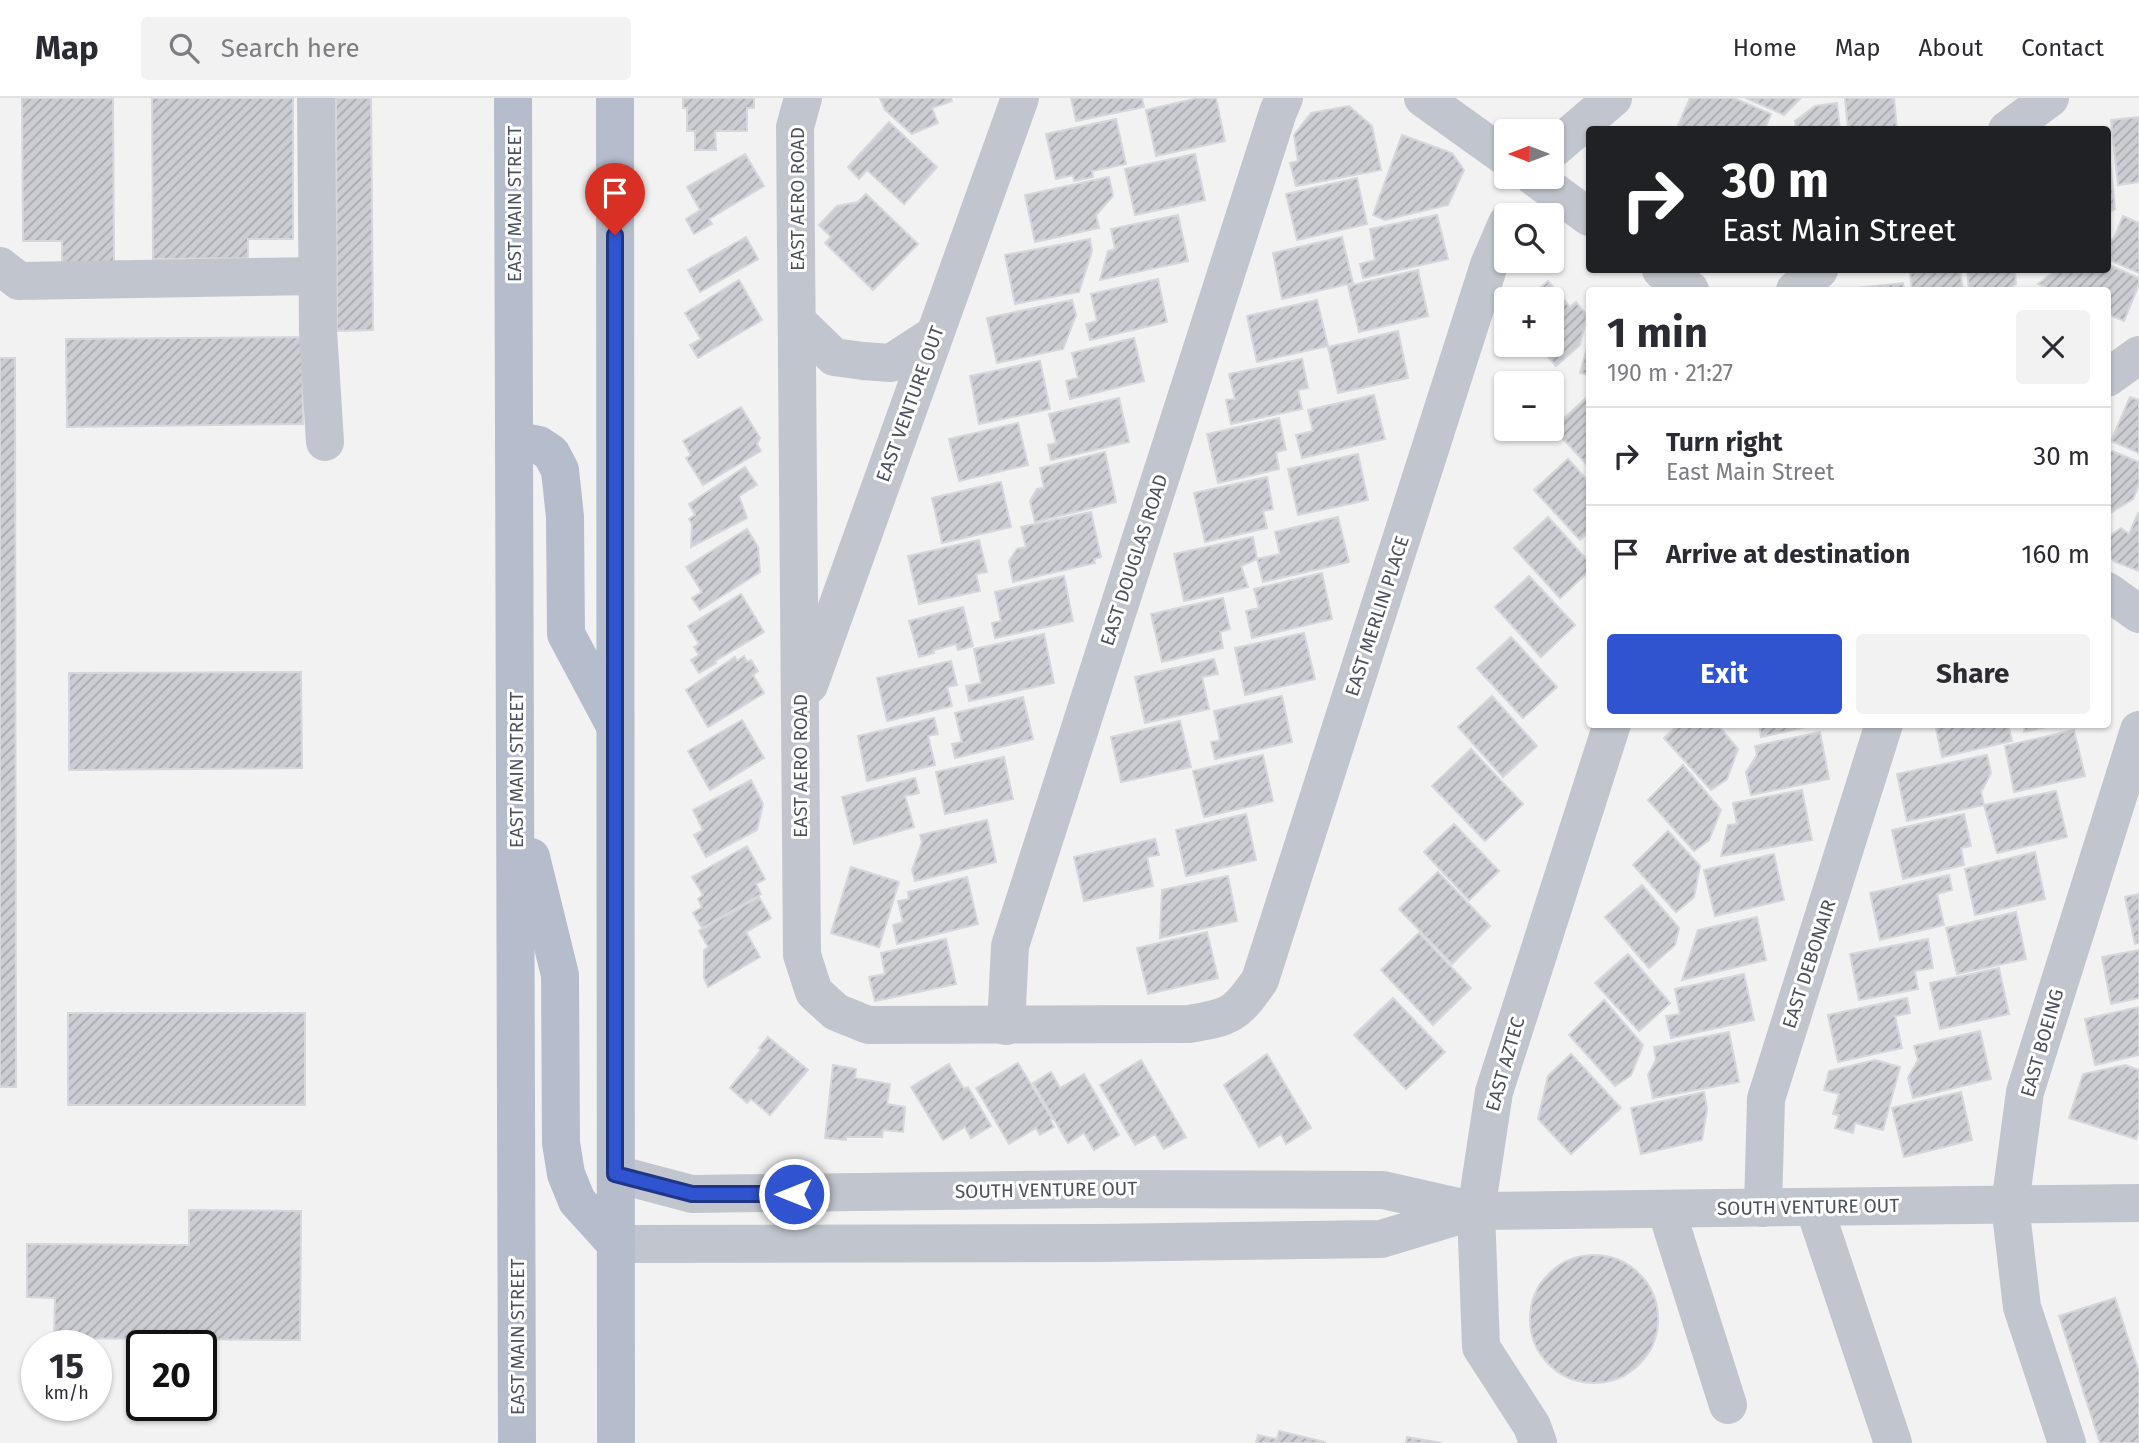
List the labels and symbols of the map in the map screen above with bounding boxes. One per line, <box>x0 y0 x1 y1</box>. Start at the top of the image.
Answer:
north arrow <box>1494 119 1564 189</box>
street label: EAST MAIN STREET <box>503 126 526 282</box>
street label: EAST AERO ROAD <box>786 127 809 271</box>
pin <box>585 163 645 235</box>
street label: EAST VENTURE OUT <box>871 323 949 485</box>
street label: EAST DOUGLAS ROAD <box>1095 471 1173 649</box>
street label: EAST MERLIN PLACE <box>1340 533 1414 699</box>
street label: EAST MAIN STREET <box>505 692 528 848</box>
street label: EAST AERO ROAD <box>789 694 812 838</box>
street label: EAST DEBONAIR <box>1777 896 1841 1031</box>
street label: EAST BOEING <box>2016 986 2068 1100</box>
street label: EAST AZTEC <box>1481 1014 1530 1114</box>
position arrow <box>757 1157 831 1231</box>
street label: SOUTH VENTURE OUT <box>955 1177 1137 1203</box>
street label: SOUTH VENTURE OUT <box>1717 1194 1899 1220</box>
street label: EAST MAIN STREET <box>506 1259 529 1415</box>
speed limit sign: 20 <box>126 1330 217 1421</box>

